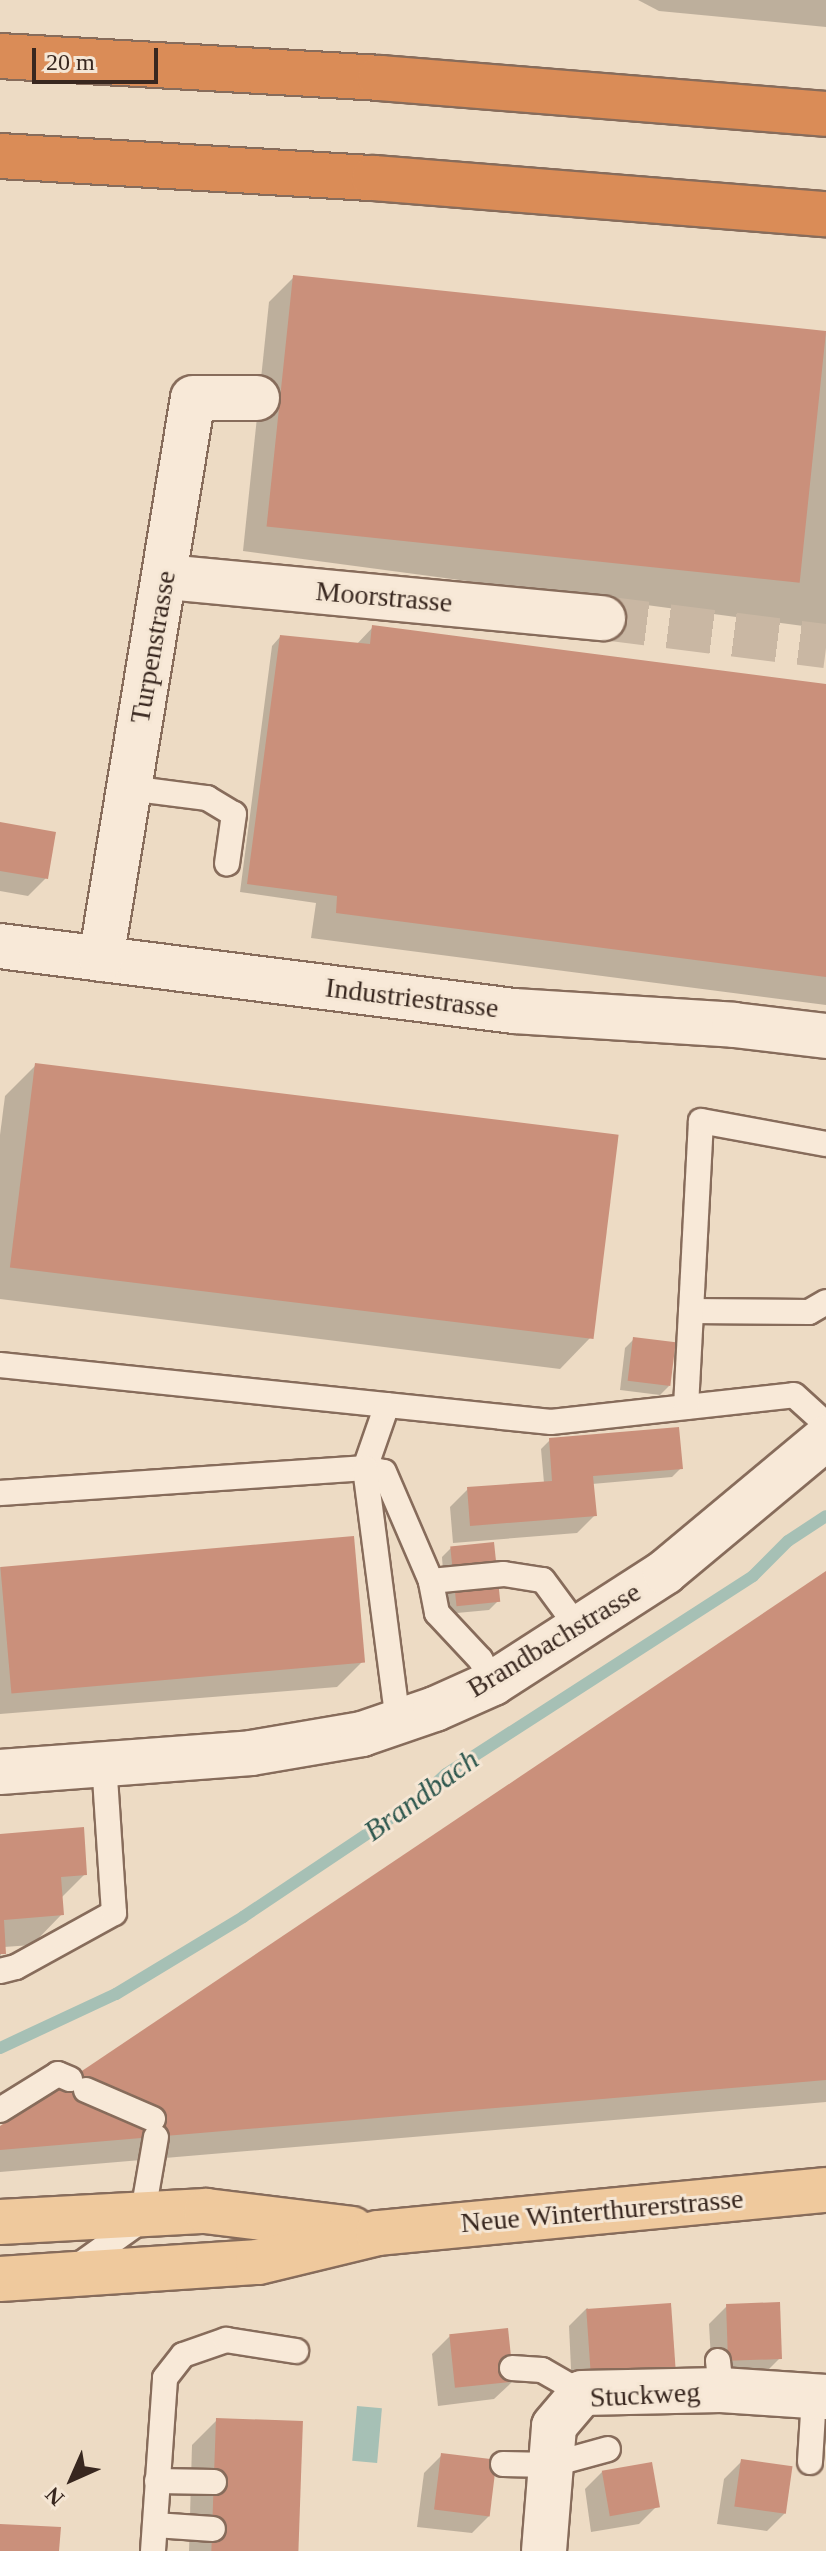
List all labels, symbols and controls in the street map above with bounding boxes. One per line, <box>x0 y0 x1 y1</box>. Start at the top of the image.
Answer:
scale bar <box>36 32 162 82</box>
text: 20 m <box>46 49 95 75</box>
street label: Turpenstrasse <box>123 568 183 726</box>
street label: Moorstrasse <box>314 574 454 620</box>
street label: Industriestrasse <box>324 971 500 1025</box>
street label: Brandbachstrasse <box>461 1575 647 1705</box>
water label: Brandbach <box>356 1741 486 1849</box>
street label: Neue Winterthurerstrasse <box>459 2182 745 2240</box>
street label: Stuckweg <box>589 2375 701 2415</box>
north arrow <box>32 2439 112 2519</box>
text: N <box>40 2482 69 2511</box>

